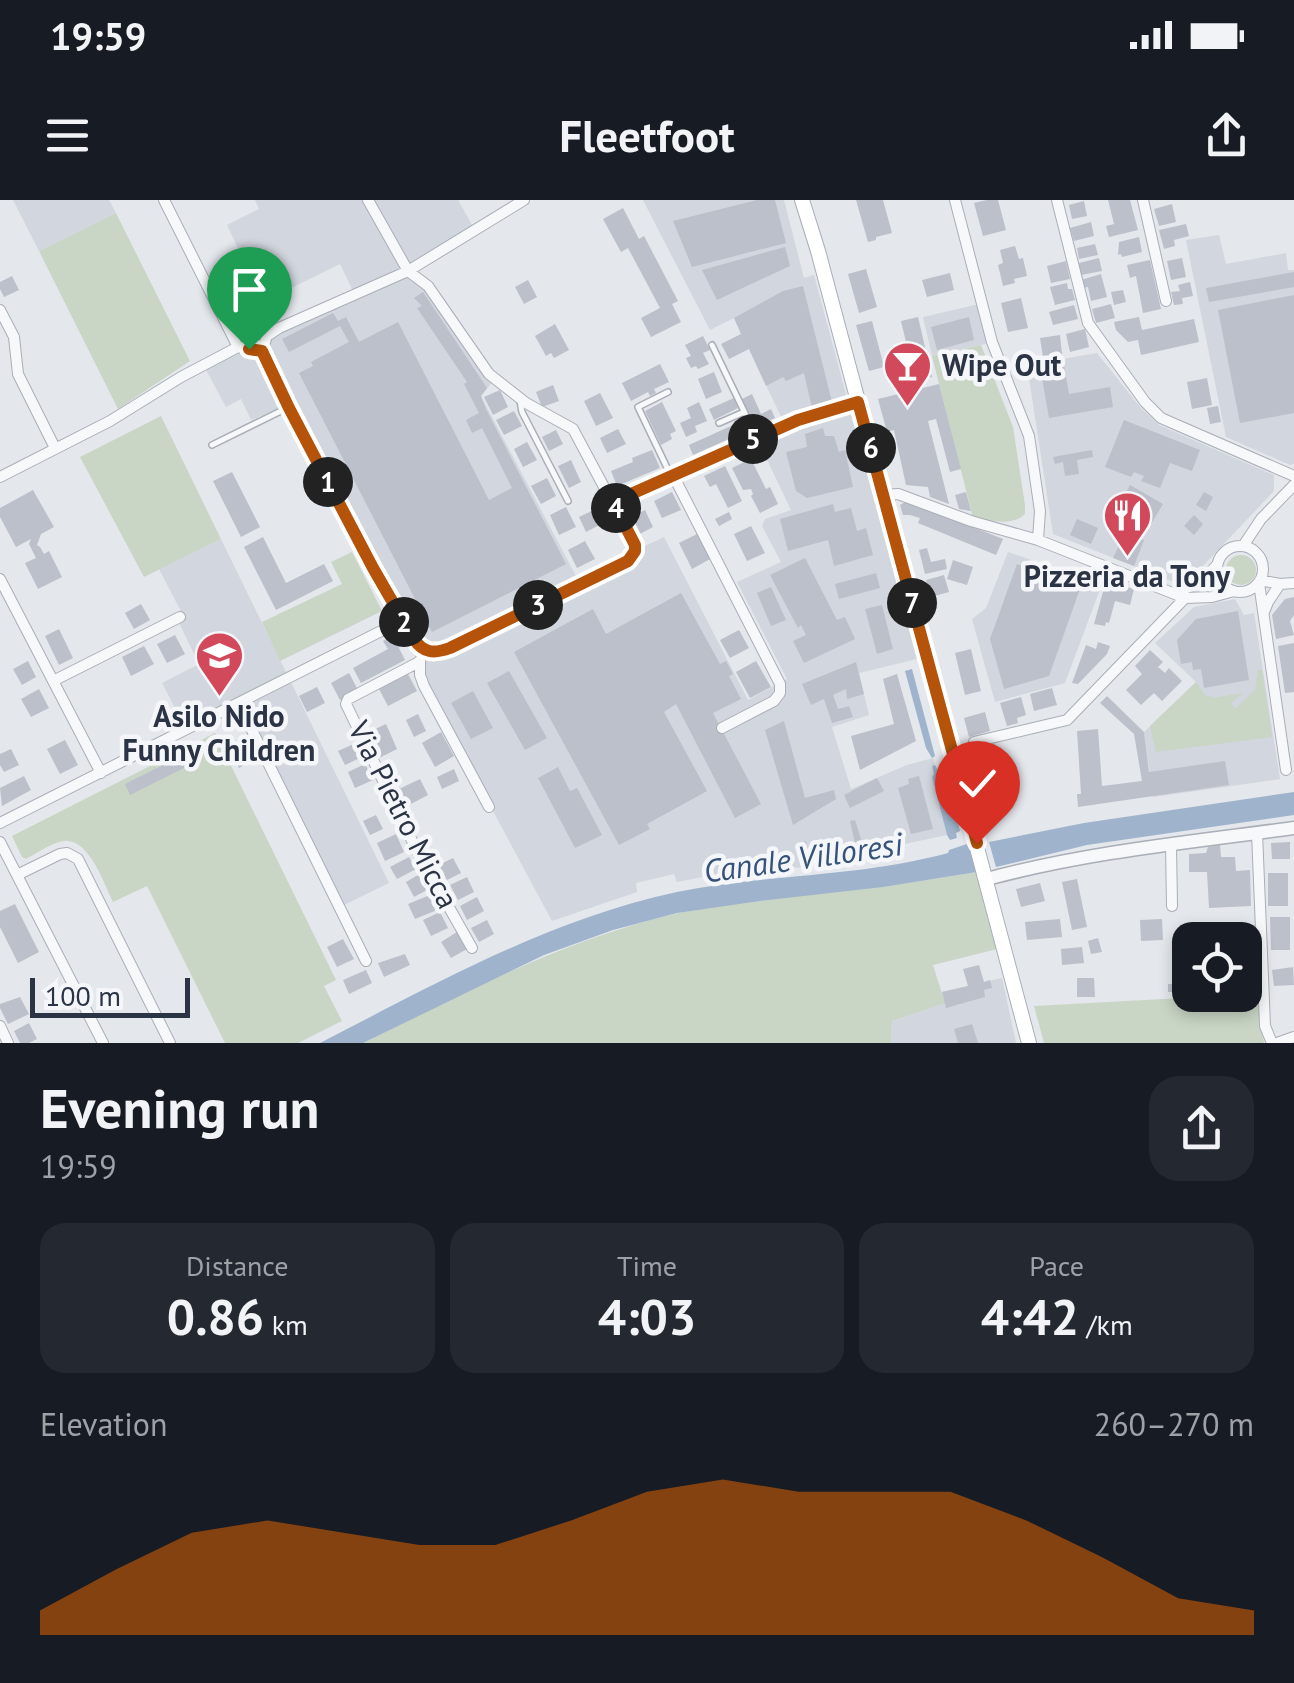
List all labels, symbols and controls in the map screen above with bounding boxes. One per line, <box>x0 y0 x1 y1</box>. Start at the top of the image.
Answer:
text: 19:59 <box>50 11 146 60</box>
text: Fleetfoot <box>559 106 735 164</box>
icon: menu <box>40 108 95 163</box>
icon: share <box>1199 108 1254 163</box>
pin <box>207 247 292 350</box>
icon: arrive <box>222 262 277 317</box>
bar icon: Wipe Out <box>881 340 933 408</box>
place label: Wipe Out <box>942 345 1062 384</box>
pin: 5 <box>728 414 778 464</box>
text: 5 <box>745 420 761 457</box>
pin: 6 <box>846 423 896 473</box>
text: 6 <box>863 429 879 466</box>
pin: 1 <box>303 457 353 507</box>
text: 1 <box>320 463 336 500</box>
pin: 4 <box>591 483 641 533</box>
text: 4 <box>608 489 624 526</box>
restaurant icon: Pizzeria da Tony <box>1101 490 1153 558</box>
place label: Pizzeria da Tony <box>1024 556 1231 595</box>
pin: 7 <box>887 578 937 628</box>
pin: 3 <box>513 580 563 630</box>
text: 7 <box>904 584 920 621</box>
text: 3 <box>530 586 546 623</box>
pin: 2 <box>379 597 429 647</box>
text: 2 <box>396 603 412 640</box>
school or university icon: Asilo Nido Funny Children <box>193 630 245 698</box>
place label: Asilo Nido Funny Children <box>123 696 315 769</box>
street label: Via Pietro Micca <box>340 713 468 915</box>
pin <box>935 741 1020 844</box>
icon: check <box>950 756 1005 811</box>
water label: Canale Villoresi <box>701 822 907 892</box>
map controls <box>1172 922 1262 1012</box>
button: locate <box>1172 922 1262 1012</box>
scale bar <box>30 973 190 1018</box>
text: 100 m <box>45 977 121 1014</box>
text: Evening run <box>40 1072 320 1143</box>
button: share <box>1149 1076 1254 1181</box>
text: 19:59 <box>40 1145 117 1187</box>
text: Distance <box>186 1247 289 1284</box>
text: Time <box>617 1247 677 1284</box>
text: Pace <box>1029 1247 1084 1284</box>
text: 0.86 <box>167 1284 264 1349</box>
text: 4:03 <box>598 1284 696 1349</box>
text: 4:42 <box>981 1284 1079 1349</box>
text: km <box>264 1306 308 1343</box>
text: /km <box>1079 1306 1133 1343</box>
text: Elevation <box>40 1403 167 1445</box>
text: 260–270 m <box>1094 1403 1254 1445</box>

